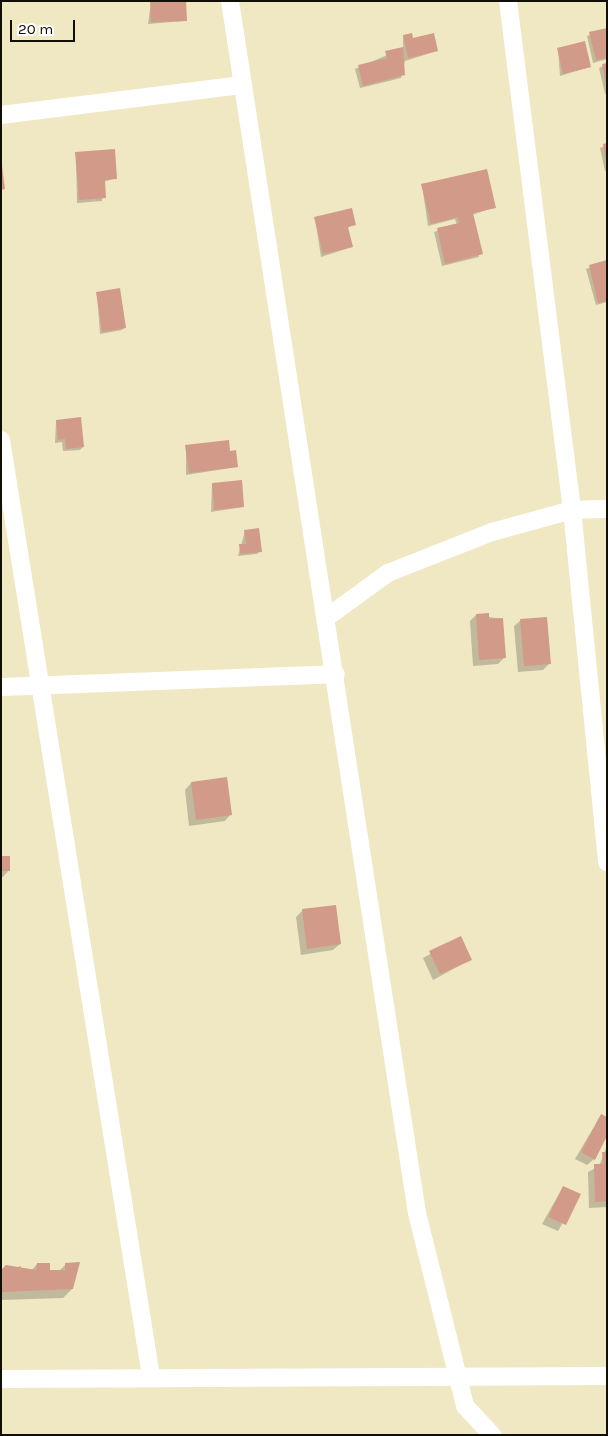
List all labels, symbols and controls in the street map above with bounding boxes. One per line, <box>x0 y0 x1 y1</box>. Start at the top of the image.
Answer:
scale bar <box>12 10 78 42</box>
text: 20 m <box>18 20 53 38</box>

